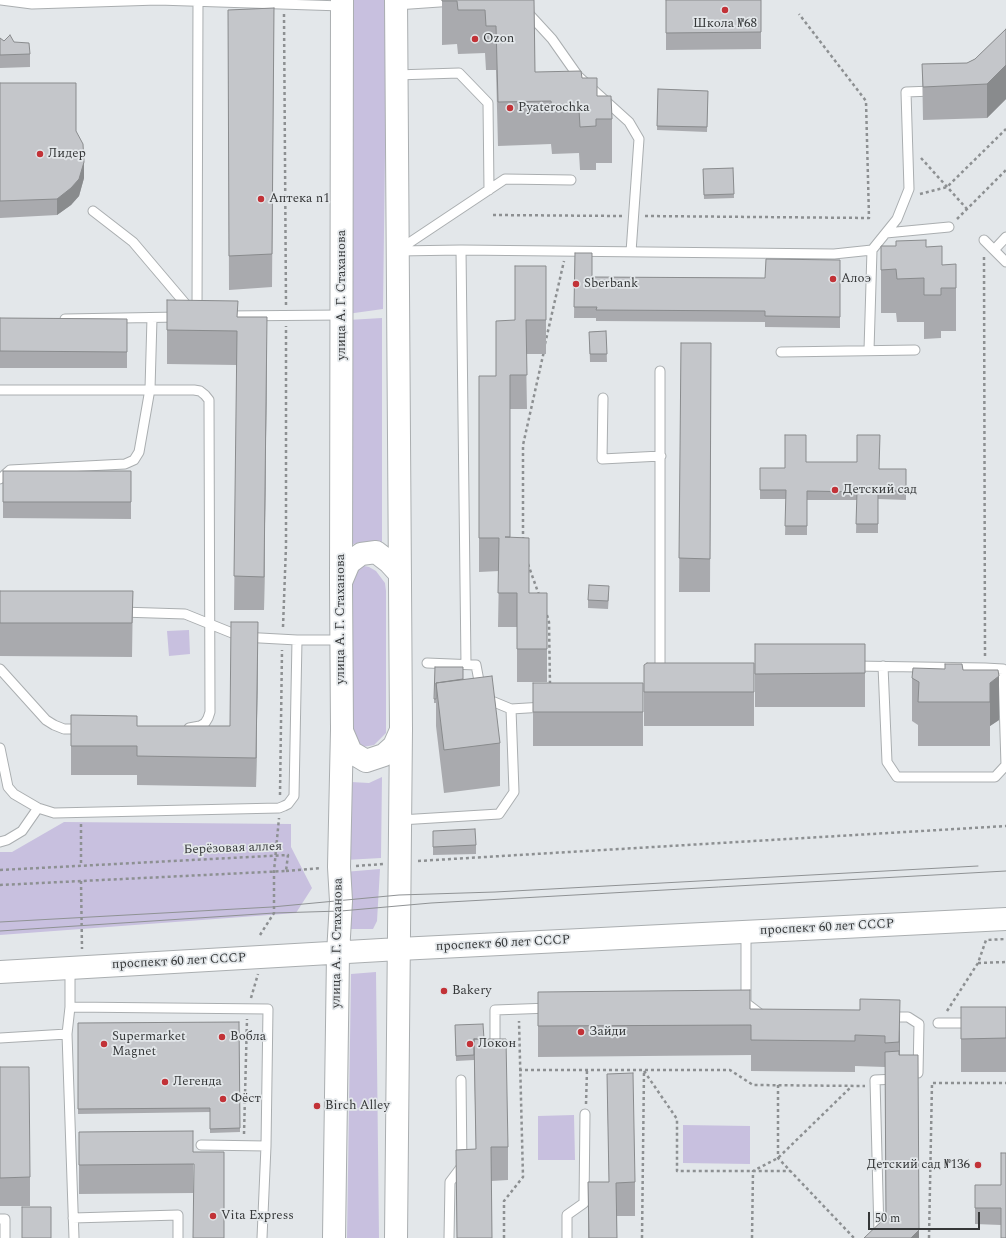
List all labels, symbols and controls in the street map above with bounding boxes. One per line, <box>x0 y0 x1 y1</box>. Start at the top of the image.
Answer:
marker: Школа №68 <box>720 5 730 15</box>
place label: Школа №68 <box>693 16 757 32</box>
place label: Ozon <box>483 31 514 47</box>
marker: Ozon <box>470 34 480 44</box>
place label: Pyaterochka <box>518 100 589 116</box>
marker: Pyaterochka <box>505 103 515 113</box>
place label: Лидер <box>48 146 86 162</box>
marker: Лидер <box>35 149 45 159</box>
place label: Аптека n1 <box>269 191 330 207</box>
marker: Аптека n1 <box>256 194 266 204</box>
street label: улица А. Г. Стаханова <box>334 230 350 360</box>
place label: Алоэ <box>841 271 871 287</box>
marker: Алоэ <box>828 274 838 284</box>
place label: Sberbank <box>584 276 638 292</box>
marker: Sberbank <box>571 279 581 289</box>
place label: Детский сад <box>843 482 917 498</box>
marker: Детский сад <box>830 485 840 495</box>
street label: улица А. Г. Стаханова <box>333 554 349 684</box>
street label: Берёзовая аллея <box>184 839 282 859</box>
street label: улица А. Г. Стаханова <box>329 878 347 1008</box>
street label: проспект 60 лет СССР <box>759 917 895 939</box>
street label: проспект 60 лет СССР <box>435 933 571 955</box>
street label: проспект 60 лет СССР <box>111 951 247 973</box>
place label: Bakery <box>452 983 492 999</box>
marker: Bakery <box>439 986 449 996</box>
place label: Зайди <box>589 1024 626 1040</box>
marker: Зайди <box>576 1027 586 1037</box>
place label: Supermarket Magnet <box>112 1029 186 1060</box>
place label: Вобла <box>230 1029 266 1045</box>
marker: Вобла <box>217 1032 227 1042</box>
place label: Локон <box>478 1036 516 1052</box>
marker: Supermarket Magnet <box>99 1039 109 1049</box>
marker: Локон <box>465 1039 475 1049</box>
place label: Легенда <box>173 1074 222 1090</box>
marker: Легенда <box>160 1077 170 1087</box>
place label: Фёст <box>231 1091 261 1107</box>
marker: Фёст <box>218 1094 228 1104</box>
place label: Birch Alley <box>325 1098 390 1114</box>
marker: Birch Alley <box>312 1101 322 1111</box>
place label: Детский сад №136 <box>867 1157 970 1173</box>
marker: Детский сад №136 <box>973 1160 983 1170</box>
scale bar <box>870 1204 982 1230</box>
place label: Vita Express <box>221 1208 294 1224</box>
text: 50 m <box>875 1209 900 1228</box>
marker: Vita Express <box>208 1211 218 1221</box>

